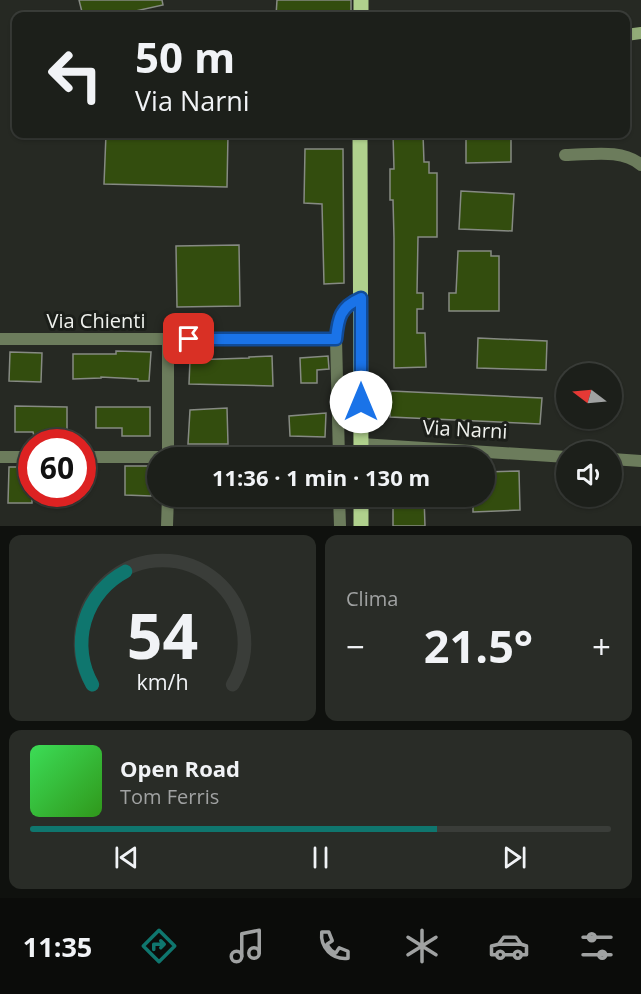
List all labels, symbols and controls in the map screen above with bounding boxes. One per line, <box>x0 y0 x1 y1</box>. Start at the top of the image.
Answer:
text: 50 m <box>135 28 235 85</box>
icon: left <box>36 36 114 114</box>
text: Via Narni <box>135 82 250 119</box>
street label: Via Chienti <box>47 307 145 334</box>
pin <box>163 313 214 364</box>
icon: arrive <box>172 322 205 355</box>
north arrow <box>556 363 622 429</box>
map controls <box>556 363 622 507</box>
position arrow <box>329 370 393 434</box>
street label: Via Narni <box>422 413 508 445</box>
speed limit sign: 60 <box>18 429 96 507</box>
button: sound <box>556 441 622 507</box>
text: 11:36 · 1 min · 130 m <box>212 462 430 492</box>
text: Clima <box>346 585 398 612</box>
text: 54 <box>127 592 198 677</box>
text: 21.5° <box>424 615 533 676</box>
text: − <box>346 624 365 669</box>
text: + <box>592 624 611 669</box>
text: km/h <box>136 667 189 696</box>
text: Open Road <box>120 753 240 783</box>
text: Tom Ferris <box>120 783 219 810</box>
icon: previous <box>110 841 143 874</box>
icon: pause <box>304 841 337 874</box>
icon: next <box>498 841 531 874</box>
icon: directions <box>138 925 180 967</box>
icon: music <box>226 925 268 967</box>
icon: phone <box>313 925 355 967</box>
icon: climate <box>401 925 443 967</box>
icon: car <box>488 925 530 967</box>
icon: filters <box>576 925 618 967</box>
text: 11:35 <box>23 928 92 965</box>

